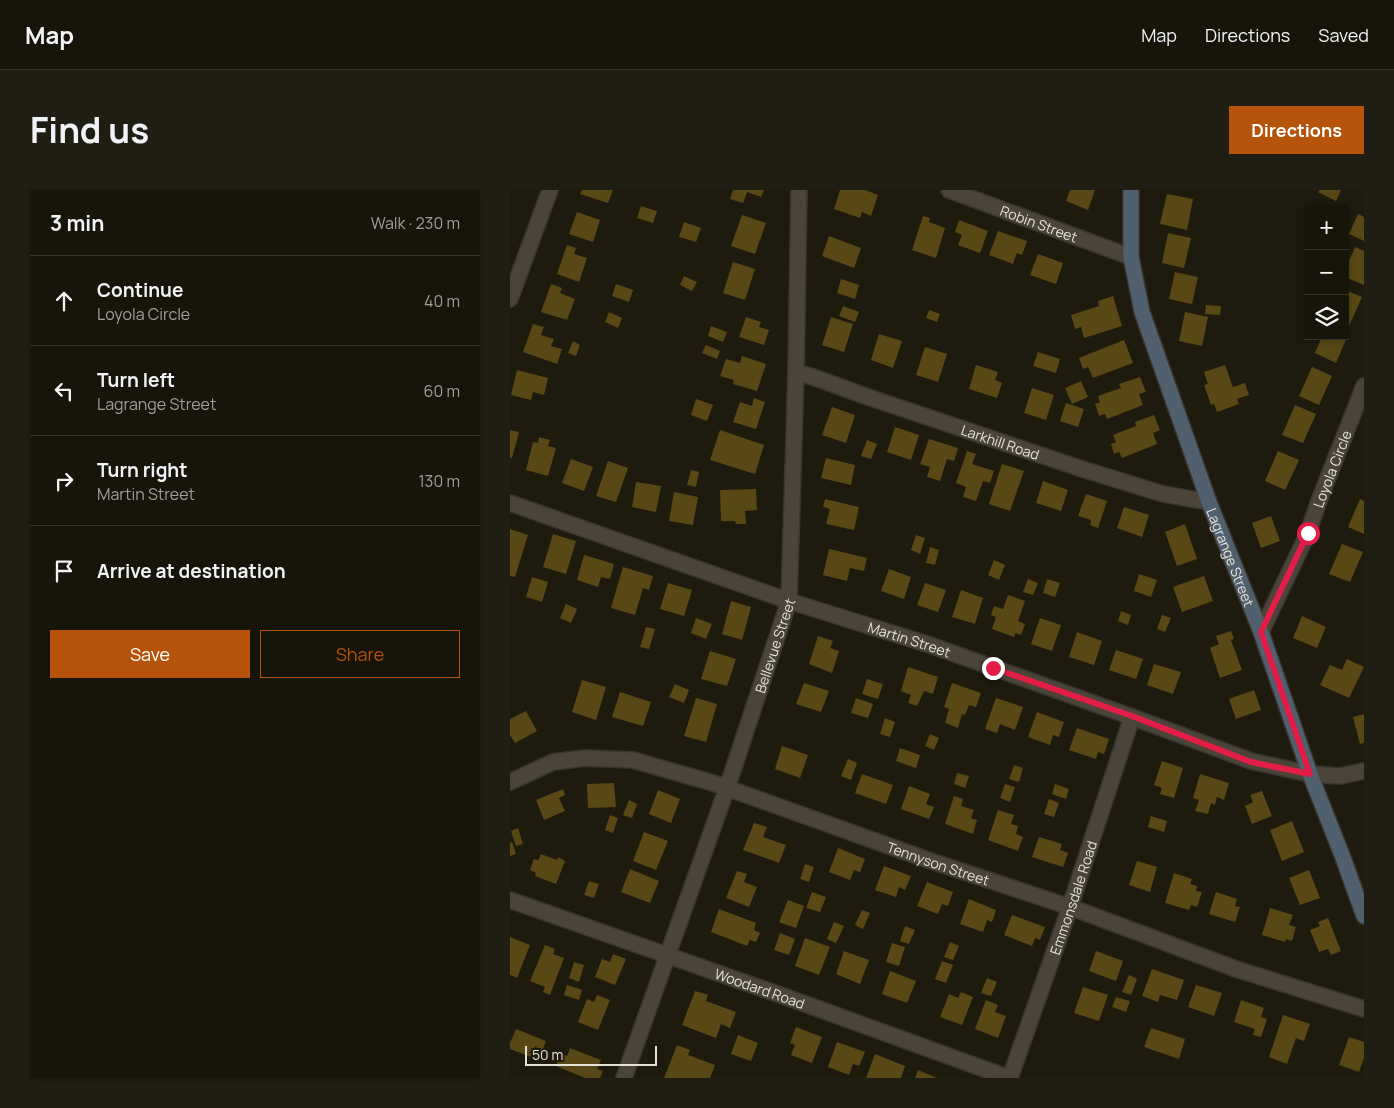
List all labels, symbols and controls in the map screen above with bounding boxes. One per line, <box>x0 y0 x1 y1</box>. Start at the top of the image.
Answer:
text: Map <box>25 18 74 51</box>
text: Map <box>1141 23 1177 47</box>
text: Directions <box>1205 23 1290 47</box>
text: Saved <box>1318 23 1369 47</box>
text: Find us <box>30 106 149 154</box>
button: Directions <box>1229 106 1364 154</box>
street label: Robin Street <box>998 200 1081 246</box>
map controls <box>1304 205 1349 340</box>
button: + <box>1304 205 1349 250</box>
text: 3 min <box>50 209 104 237</box>
text: Walk · 230 m <box>371 212 460 234</box>
button: − <box>1304 250 1349 295</box>
text: Continue <box>97 277 183 303</box>
icon: ahead <box>50 287 78 315</box>
text: 40 m <box>424 290 460 312</box>
button: layers <box>1304 295 1349 340</box>
text: Loyola Circle <box>97 303 190 325</box>
text: Turn left <box>97 367 175 393</box>
icon: left <box>50 377 78 405</box>
text: 60 m <box>424 380 460 402</box>
text: Lagrange Street <box>97 393 216 415</box>
street label: Larkhill Road <box>959 420 1042 464</box>
street label: Loyola Circle <box>1308 427 1355 510</box>
text: Turn right <box>97 457 187 483</box>
icon: right <box>50 467 78 495</box>
text: 130 m <box>418 470 460 492</box>
text: Martin Street <box>97 483 195 505</box>
street label: Lagrange Street <box>1203 505 1259 610</box>
route start <box>1297 522 1320 545</box>
icon: arrive <box>50 557 78 585</box>
text: Arrive at destination <box>97 558 286 584</box>
street label: Bellevue Street <box>750 595 799 695</box>
street label: Martin Street <box>866 617 954 661</box>
button: Save <box>50 630 250 678</box>
button: Share <box>260 630 460 678</box>
route end <box>982 657 1005 680</box>
street label: Tennyson Street <box>885 837 992 889</box>
street label: Emmonsdale Road <box>1045 838 1101 957</box>
street label: Woodard Road <box>712 963 808 1013</box>
scale bar <box>525 1043 658 1066</box>
text: 50 m <box>532 1045 563 1064</box>

